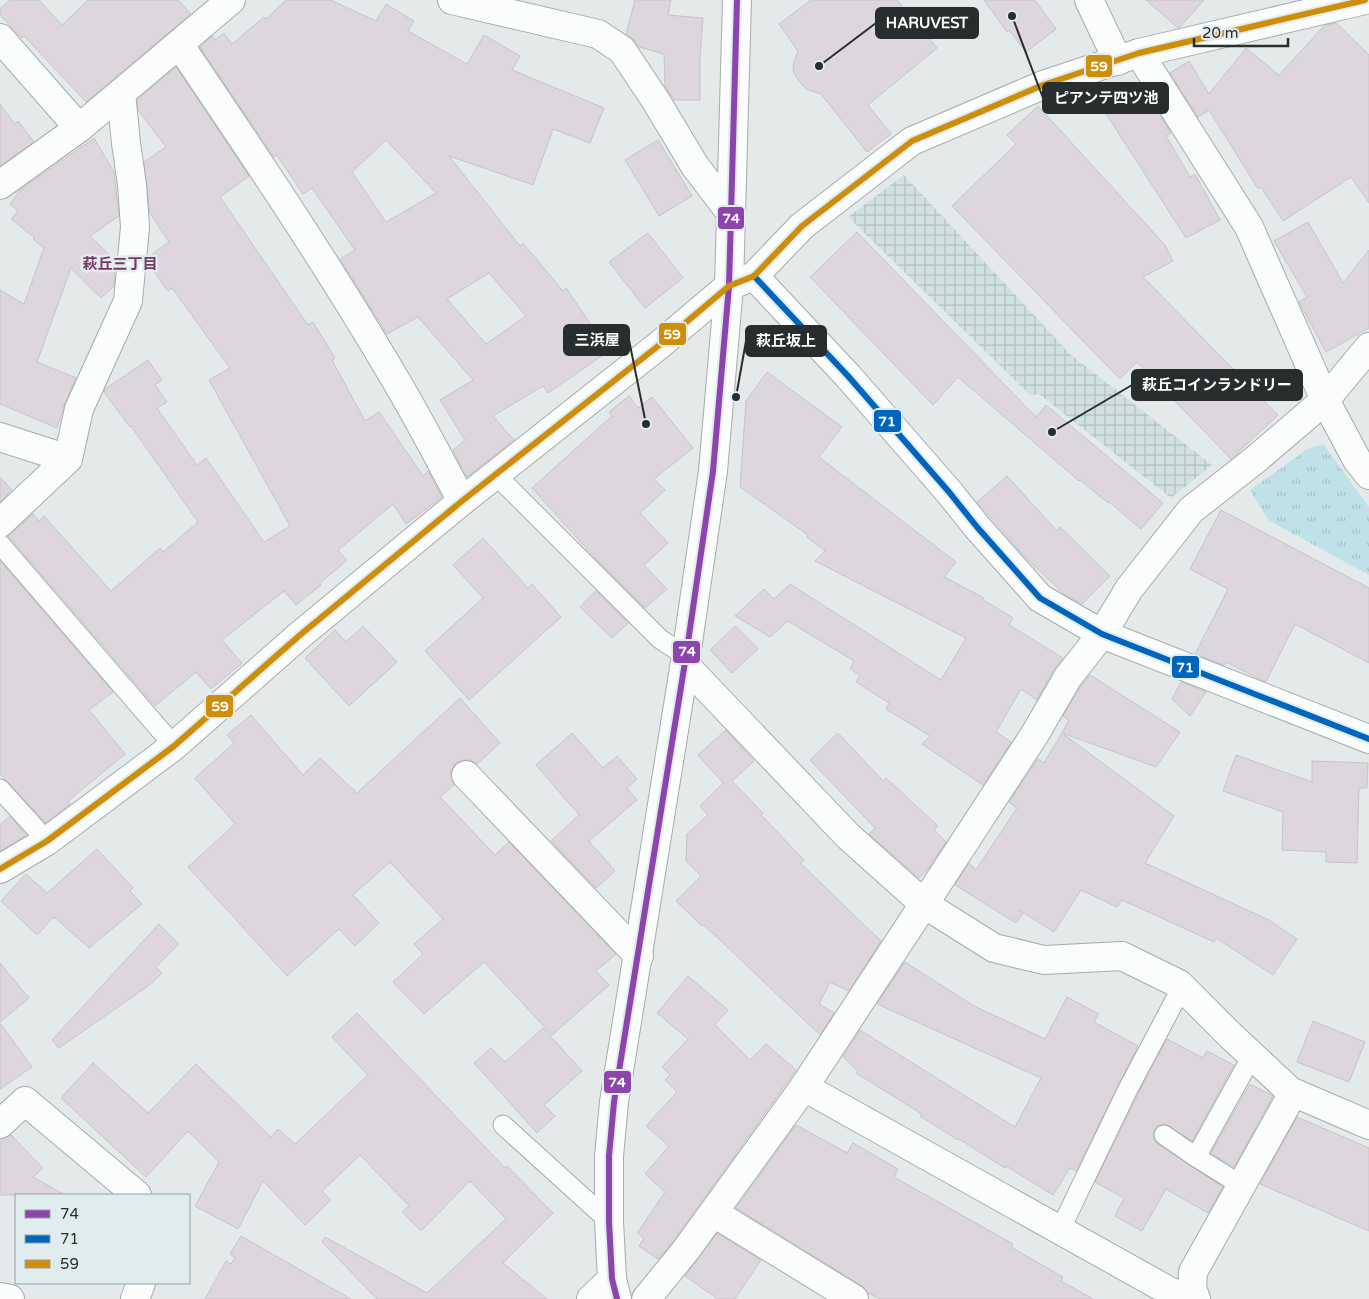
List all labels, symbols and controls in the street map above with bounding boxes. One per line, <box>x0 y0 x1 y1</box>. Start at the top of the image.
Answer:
callout: HARUVEST <box>876 8 978 38</box>
text: HARUVEST <box>886 14 969 32</box>
scale bar <box>1194 15 1288 47</box>
text: 20 m <box>1202 24 1239 42</box>
line badge: 59 <box>1085 54 1113 78</box>
text: 59 <box>1090 58 1108 75</box>
callout: ピアンテ四ツ池 <box>1043 83 1168 113</box>
text: ピアンテ四ツ池 <box>1054 89 1158 107</box>
line badge: 74 <box>717 206 745 230</box>
text: 74 <box>722 210 740 227</box>
district label: 萩丘三丁目 <box>82 255 158 273</box>
line badge: 59 <box>658 322 687 346</box>
callout: 三浜屋 <box>564 325 629 355</box>
text: 59 <box>663 326 681 343</box>
callout: 萩丘坂上 <box>746 326 826 356</box>
text: 三浜屋 <box>574 331 620 349</box>
text: 萩丘坂上 <box>756 332 816 350</box>
callout: 萩丘コインランドリー <box>1132 370 1302 400</box>
text: 萩丘コインランドリー <box>1142 376 1292 394</box>
line badge: 71 <box>873 409 902 433</box>
text: 71 <box>878 413 896 430</box>
line badge: 74 <box>672 640 701 664</box>
text: 74 <box>678 643 696 660</box>
line badge: 71 <box>1171 655 1200 679</box>
text: 71 <box>1176 659 1194 676</box>
line badge: 59 <box>205 694 234 718</box>
text: 59 <box>211 698 229 715</box>
line badge: 74 <box>603 1070 632 1094</box>
text: 74 <box>608 1074 626 1091</box>
legend <box>15 1194 190 1284</box>
text: 74 <box>60 1205 79 1223</box>
text: 71 <box>60 1230 79 1248</box>
text: 59 <box>60 1255 79 1273</box>

